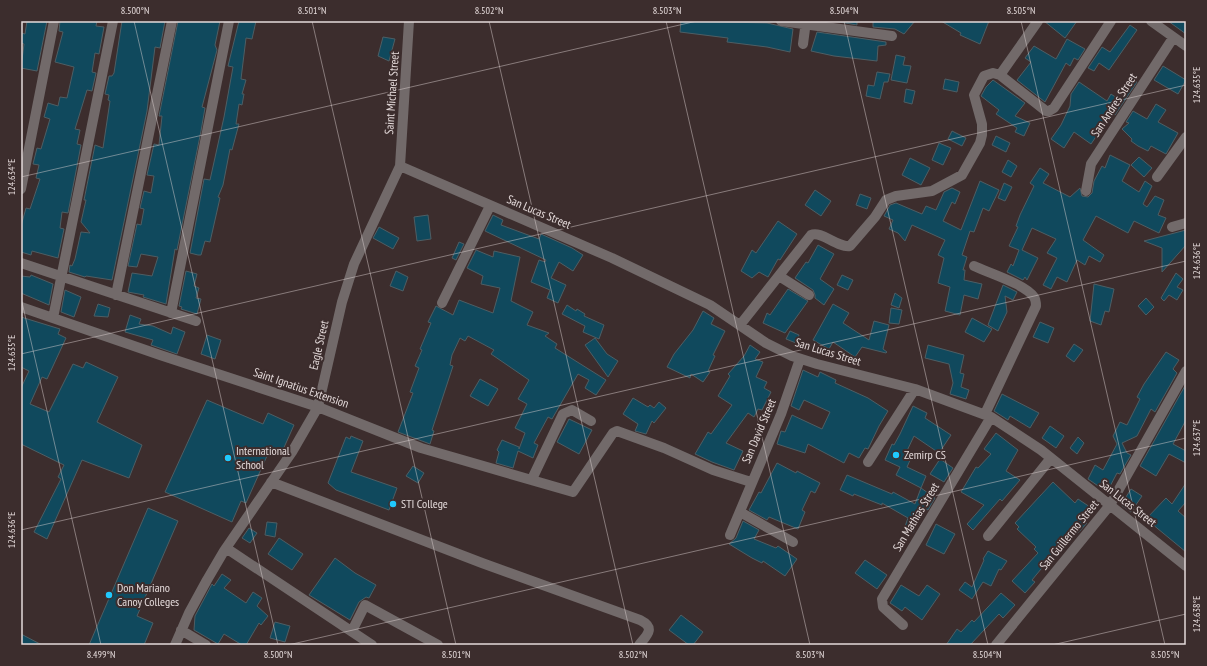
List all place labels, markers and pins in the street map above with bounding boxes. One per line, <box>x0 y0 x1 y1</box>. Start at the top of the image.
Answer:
place label: International School <box>236 443 290 472</box>
place label: Zemirp CS <box>904 447 946 462</box>
marker: Zemirp CS <box>891 450 901 460</box>
marker: International School <box>223 453 233 463</box>
place label: STI College <box>401 496 448 511</box>
marker: STI College <box>388 499 398 509</box>
place label: Don Mariano Canoy Colleges <box>117 580 179 609</box>
marker: Don Mariano Canoy Colleges <box>104 590 114 600</box>

